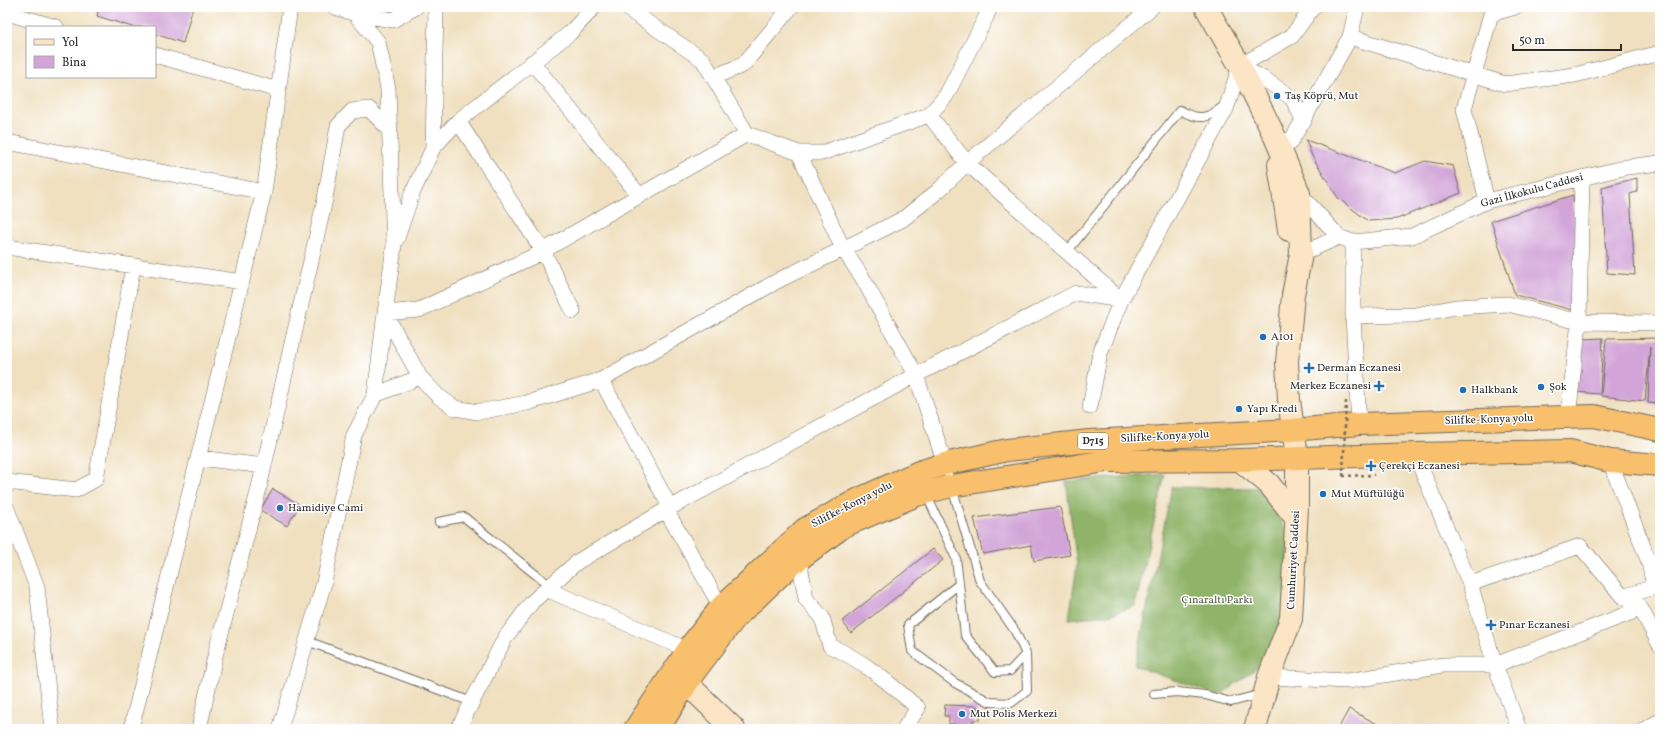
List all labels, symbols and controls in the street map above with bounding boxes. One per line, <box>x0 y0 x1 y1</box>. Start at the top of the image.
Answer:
legend <box>26 26 156 78</box>
scale bar <box>1513 26 1621 52</box>
text: 50 m <box>1519 33 1545 49</box>
text: Yol <box>62 35 79 51</box>
text: Bina <box>62 55 86 71</box>
place label: Taş Köprü, Mut <box>1285 89 1358 104</box>
marker: Taş Köprü, Mut <box>1272 91 1282 101</box>
street label: Gazi İlkokulu Caddesi <box>1479 170 1585 212</box>
place label: A101 <box>1271 330 1294 345</box>
marker: A101 <box>1258 332 1268 342</box>
place label: Derman Eczanesi <box>1317 361 1401 376</box>
marker: Derman Eczanesi <box>1304 363 1314 373</box>
place label: Merkez Eczanesi <box>1290 379 1371 394</box>
place label: Şok <box>1549 380 1567 395</box>
marker: Merkez Eczanesi <box>1374 381 1384 391</box>
marker: Şok <box>1536 382 1546 392</box>
place label: Halkbank <box>1471 383 1518 398</box>
marker: Halkbank <box>1458 385 1468 395</box>
place label: Yapı Kredi <box>1247 402 1297 417</box>
marker: Yapı Kredi <box>1234 404 1244 414</box>
street label: Silifke-Konya yolu <box>1444 411 1534 429</box>
street label: Silifke-Konya yolu <box>1120 427 1210 447</box>
road number: D715 <box>1078 433 1108 449</box>
place label: Çerekçi Eczanesi <box>1379 459 1460 474</box>
marker: Çerekçi Eczanesi <box>1366 461 1376 471</box>
street label: Silifke-Konya yolu <box>809 478 895 532</box>
place label: Mut Müftülüğü <box>1331 487 1405 502</box>
marker: Mut Müftülüğü <box>1318 489 1328 499</box>
place label: Hamidiye Cami <box>288 501 363 516</box>
marker: Hamidiye Cami <box>275 503 285 513</box>
street label: Cumhuriyet Caddesi <box>1284 510 1304 610</box>
park label: Çınaraltı Parkı <box>1181 593 1253 608</box>
place label: Pınar Eczanesi <box>1499 618 1570 633</box>
marker: Pınar Eczanesi <box>1486 620 1496 630</box>
place label: Mut Polis Merkezi <box>970 707 1057 722</box>
marker: Mut Polis Merkezi <box>957 709 967 719</box>

